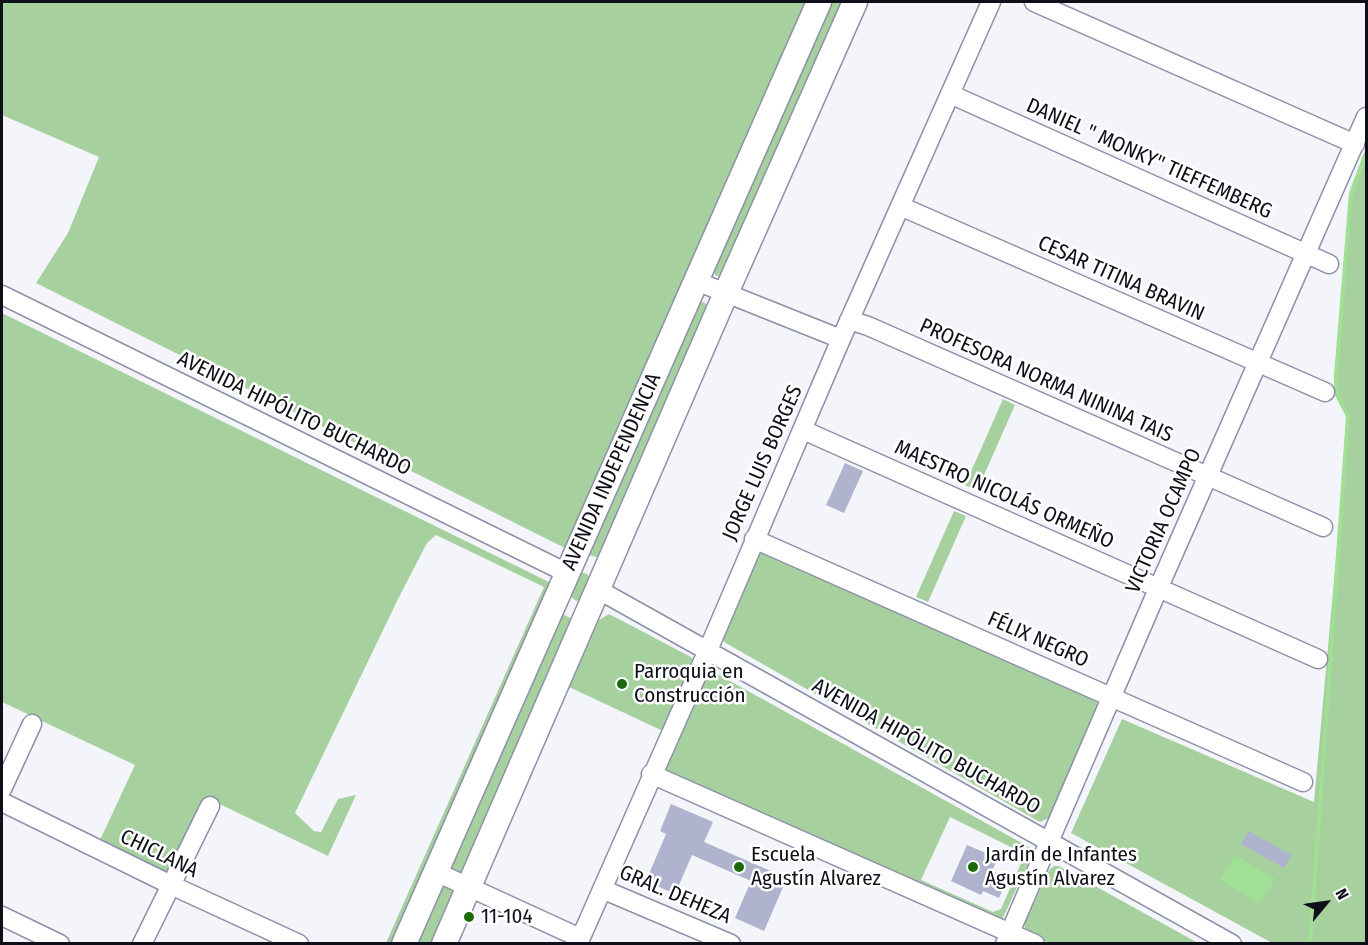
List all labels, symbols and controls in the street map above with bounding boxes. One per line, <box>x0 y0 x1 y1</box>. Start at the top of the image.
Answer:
street label: DANIEL " MONKY" TIEFFEMBERG <box>1022 93 1276 225</box>
street label: CESAR TITINA BRAVIN <box>1034 231 1208 327</box>
street label: PROFESORA NORMA NININA TAIS <box>916 314 1176 448</box>
street label: AVENIDA HIPÓLITO BUCHARDO <box>173 346 415 482</box>
street label: AVENIDA INDEPENDENCIA <box>557 369 667 575</box>
street label: JORGE LUIS BORGES <box>718 382 808 544</box>
street label: MAESTRO NICOLÁS ORMEÑO <box>890 435 1118 555</box>
street label: VICTORIA OCAMPO <box>1121 445 1207 597</box>
street label: FÉLIX NEGRO <box>984 607 1092 673</box>
place label: Parroquia en Construcción <box>634 659 745 709</box>
street label: AVENIDA HIPÓLITO BUCHARDO <box>808 674 1044 820</box>
marker: Parroquia en Construcción <box>615 677 629 691</box>
street label: CHICLANA <box>116 824 202 884</box>
place label: Escuela Agustín Alvarez <box>751 842 881 892</box>
place label: Jardín de Infantes Agustín Alvarez <box>985 842 1137 892</box>
street label: GRAL. DEHEZA <box>615 860 735 930</box>
marker: Escuela Agustín Alvarez <box>732 860 746 874</box>
marker: Jardín de Infantes Agustín Alvarez <box>966 860 980 874</box>
north arrow <box>1296 873 1356 933</box>
text: N <box>1332 885 1353 903</box>
place label: 11-104 <box>481 904 533 930</box>
marker: 11-104 <box>462 910 476 924</box>

